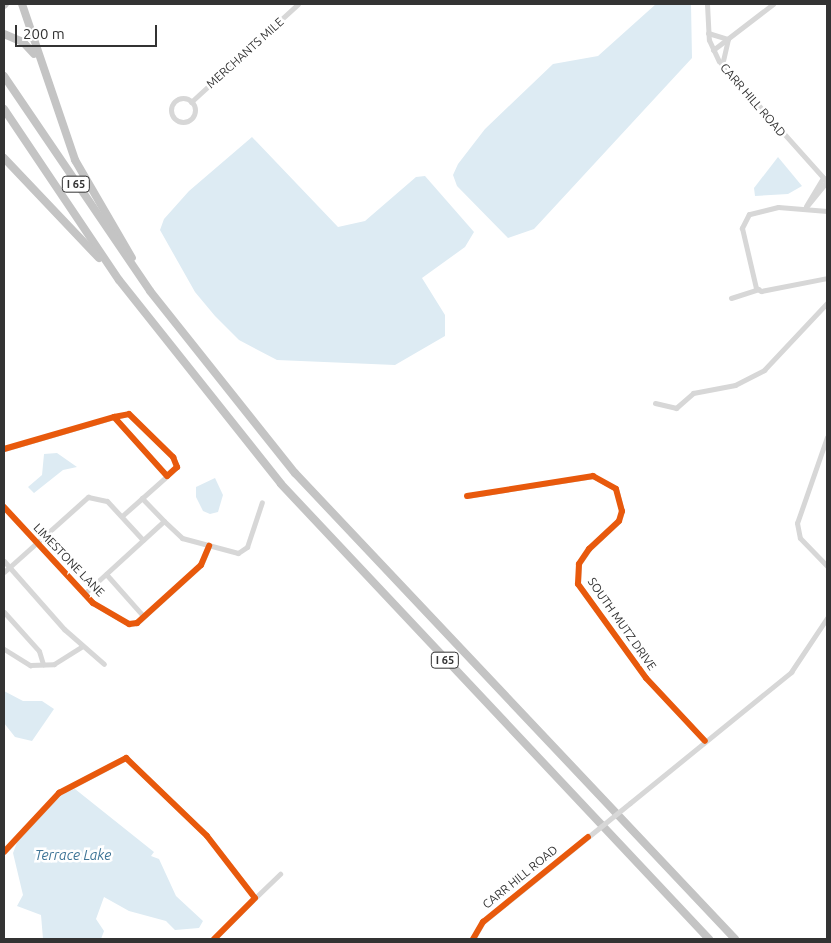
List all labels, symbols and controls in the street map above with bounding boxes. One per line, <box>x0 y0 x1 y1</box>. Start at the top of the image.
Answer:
scale bar <box>18 15 160 47</box>
street label: MERCHANTS MILE <box>204 15 286 91</box>
text: 200 m <box>23 25 65 42</box>
street label: CARR HILL ROAD <box>717 60 789 140</box>
road number: I 65 <box>61 175 91 192</box>
street label: LIMESTONE LANE <box>30 520 108 600</box>
street label: SOUTH MUTZ DRIVE <box>585 575 659 673</box>
road number: I 65 <box>430 652 460 668</box>
street label: CARR HILL ROAD <box>480 842 560 912</box>
water label: Terrace Lake <box>35 847 111 863</box>

